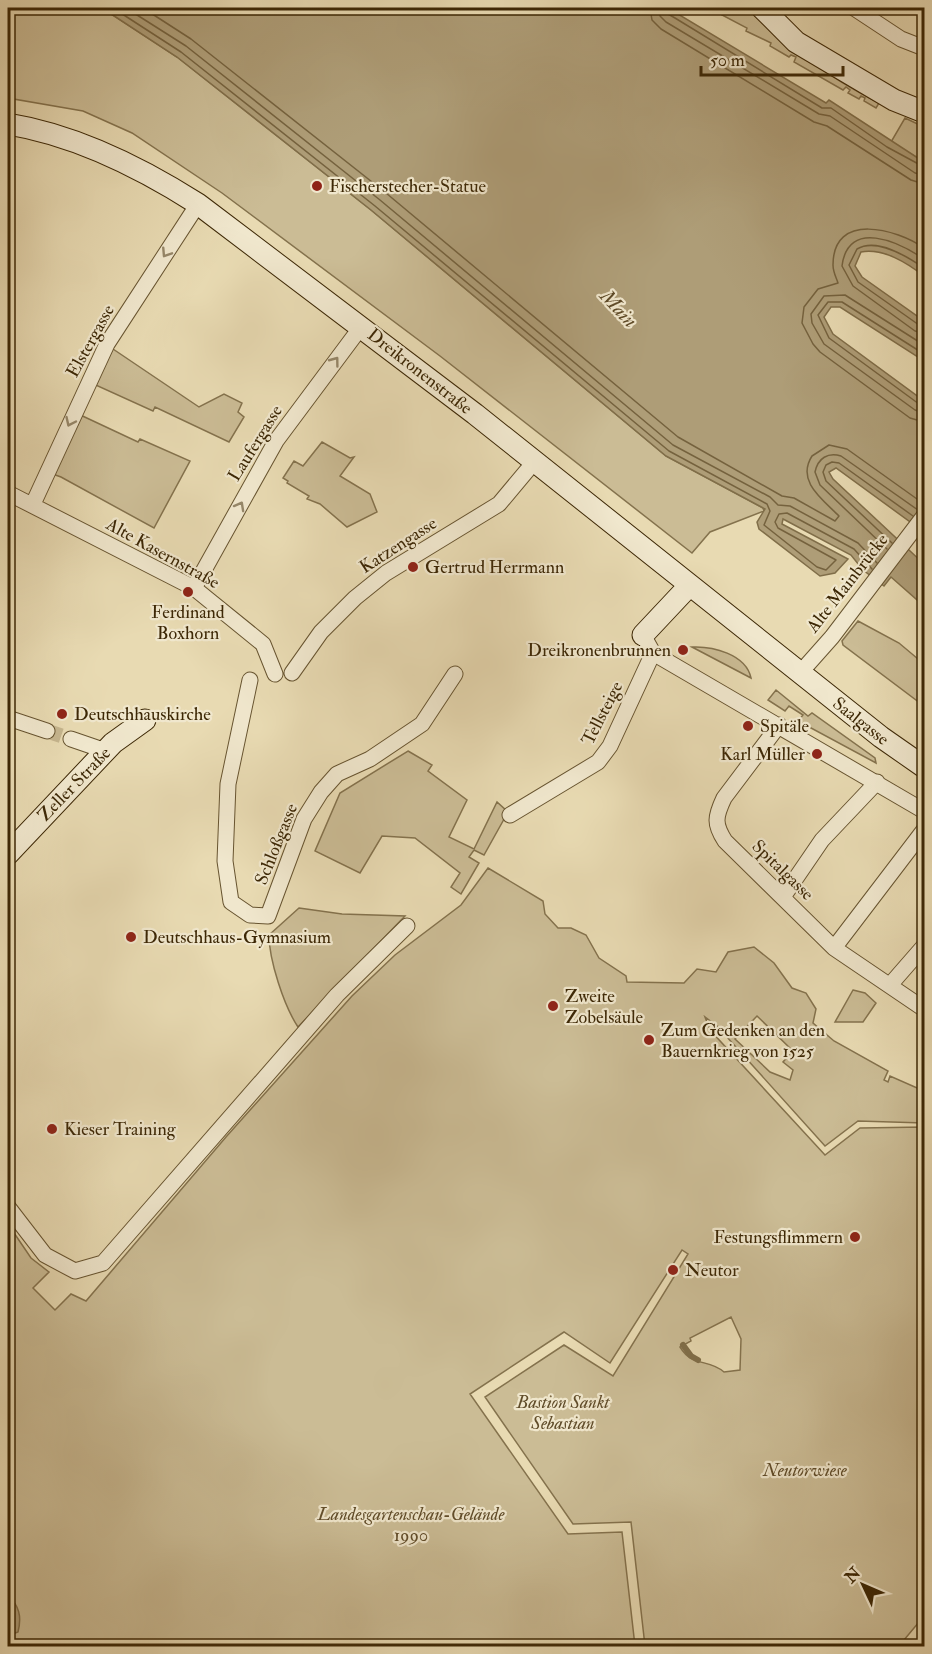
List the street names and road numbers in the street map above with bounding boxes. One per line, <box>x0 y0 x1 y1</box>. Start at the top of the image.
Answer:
street label: Elstergasse <box>61 300 120 382</box>
street label: Dreikronenstraße <box>363 323 477 420</box>
street label: Laufergasse <box>223 400 288 486</box>
street label: Alte Kasernstraße <box>101 512 224 594</box>
street label: Katzengasse <box>355 512 442 579</box>
street label: Alte Mainbrücke <box>801 529 894 638</box>
street label: Tellsteige <box>577 677 628 749</box>
street label: Saalgasse <box>828 692 894 751</box>
street label: Zeller Straße <box>33 742 116 827</box>
street label: Schloßgasse <box>250 800 303 888</box>
street label: Spitalgasse <box>747 835 819 906</box>

